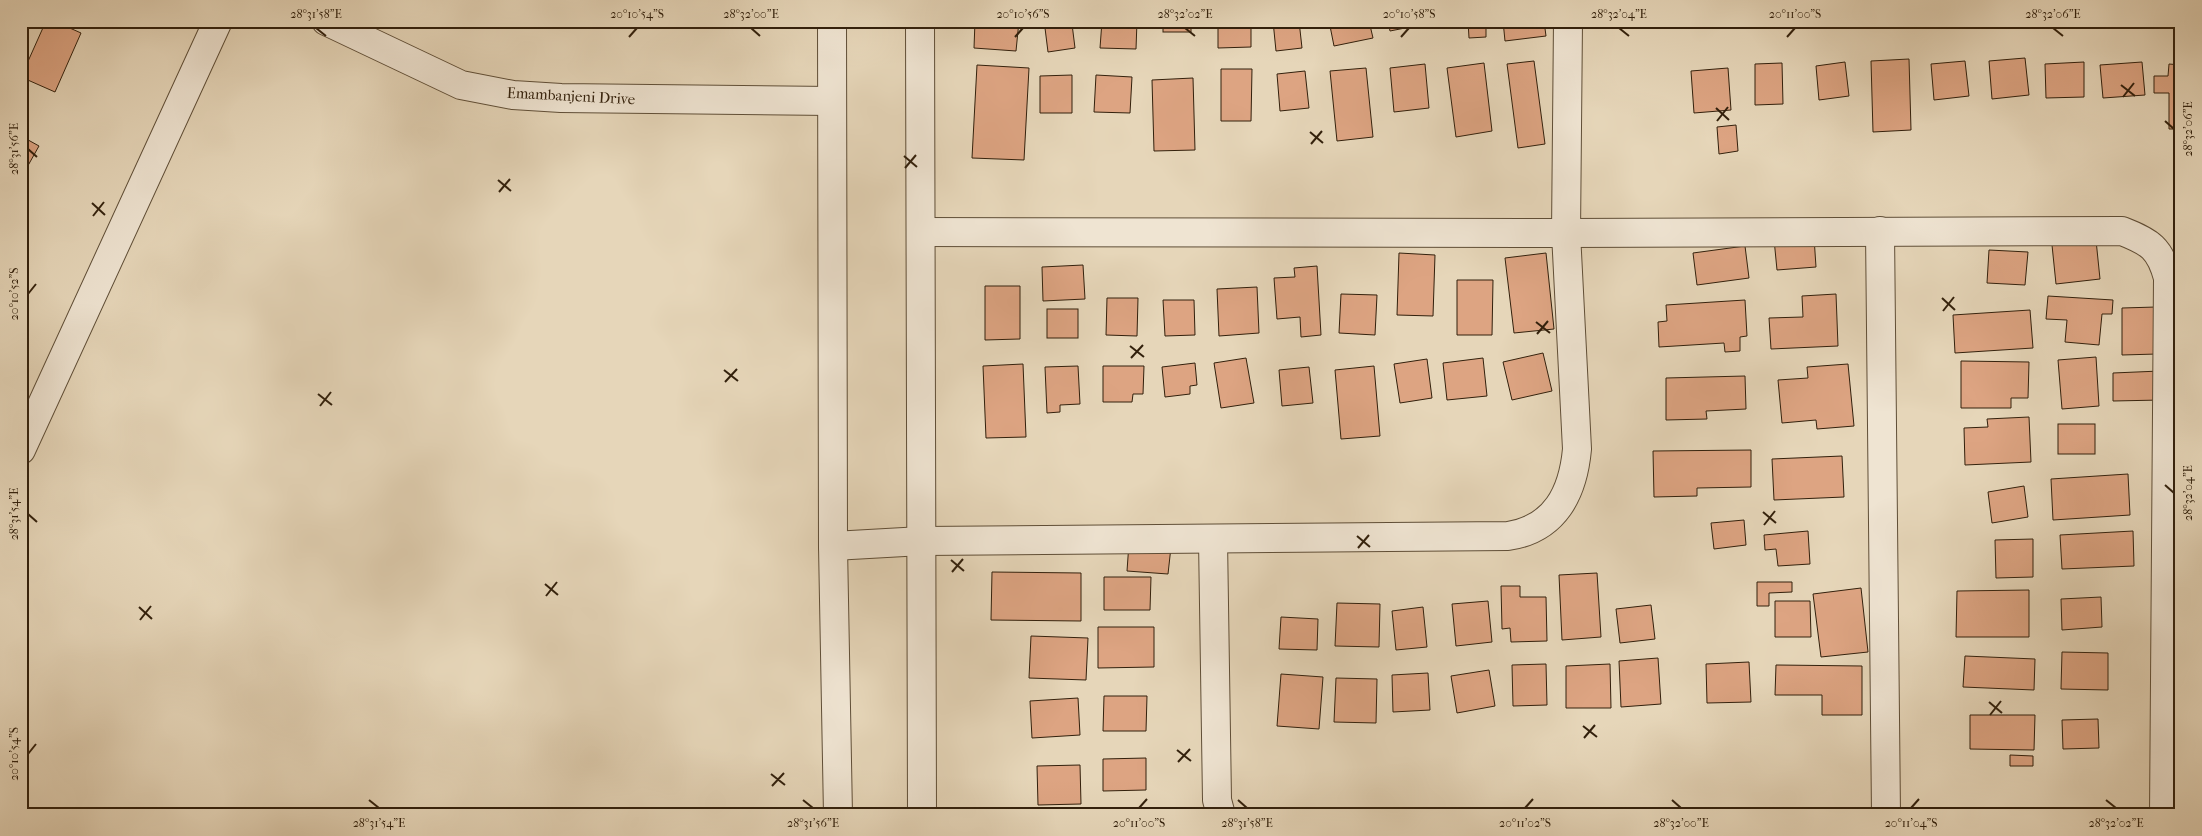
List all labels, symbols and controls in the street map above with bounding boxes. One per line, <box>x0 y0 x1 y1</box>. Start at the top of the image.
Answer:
text: 28°31'58"E <box>290 7 342 21</box>
text: 20°10'54"S <box>610 7 664 21</box>
text: 28°32'00"E <box>723 7 779 21</box>
text: 20°10'56"S <box>996 7 1050 21</box>
text: 28°32'02"E <box>1157 7 1213 21</box>
text: 20°10'58"S <box>1383 7 1435 21</box>
text: 28°32'04"E <box>1591 7 1647 21</box>
text: 20°11'00"S <box>1769 7 1821 21</box>
text: 28°32'06"E <box>2025 7 2081 21</box>
street label: Emambanjeni Drive <box>506 84 636 108</box>
text: 28°32'06"E <box>2181 101 2195 157</box>
text: 28°31'56"E <box>7 123 21 175</box>
text: 20°10'52"S <box>7 268 21 320</box>
text: 28°32'04"E <box>2181 465 2195 521</box>
text: 28°31'54"E <box>7 488 21 540</box>
text: 20°10'54"S <box>7 727 21 781</box>
text: 28°31'54"E <box>353 816 405 830</box>
text: 28°31'56"E <box>787 816 839 830</box>
text: 20°11'00"S <box>1113 816 1165 830</box>
text: 28°31'58"E <box>1221 816 1273 830</box>
text: 20°11'02"S <box>1499 816 1551 830</box>
text: 28°32'00"E <box>1653 816 1709 830</box>
text: 20°11'04"S <box>1885 816 1937 830</box>
text: 28°32'02"E <box>2088 816 2144 830</box>

